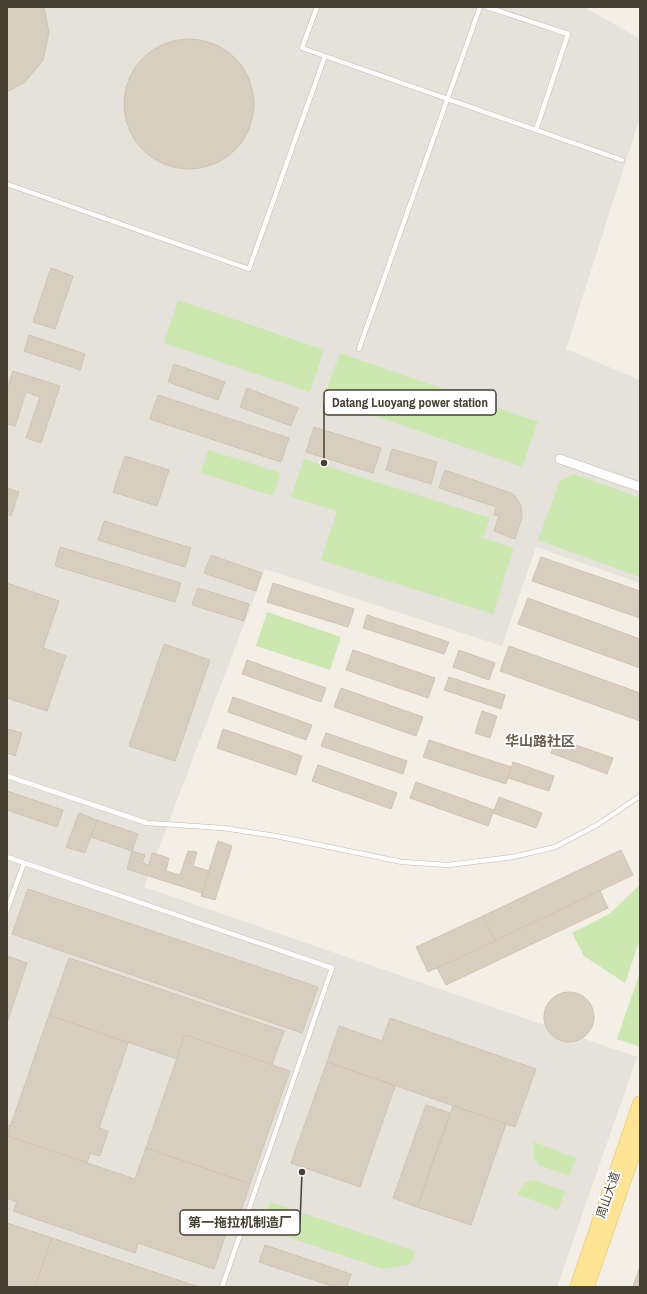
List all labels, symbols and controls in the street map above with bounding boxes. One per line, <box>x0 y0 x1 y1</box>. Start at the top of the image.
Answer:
callout: Datang Luoyang power station <box>324 390 496 415</box>
text: Datang Luoyang power station <box>332 394 488 411</box>
district label: 华山路社区 <box>505 732 575 750</box>
street label: 周山大道 <box>593 1170 623 1220</box>
callout: 第一拖拉机制造厂 <box>180 1210 300 1235</box>
text: 第一拖拉机制造厂 <box>188 1214 292 1231</box>

